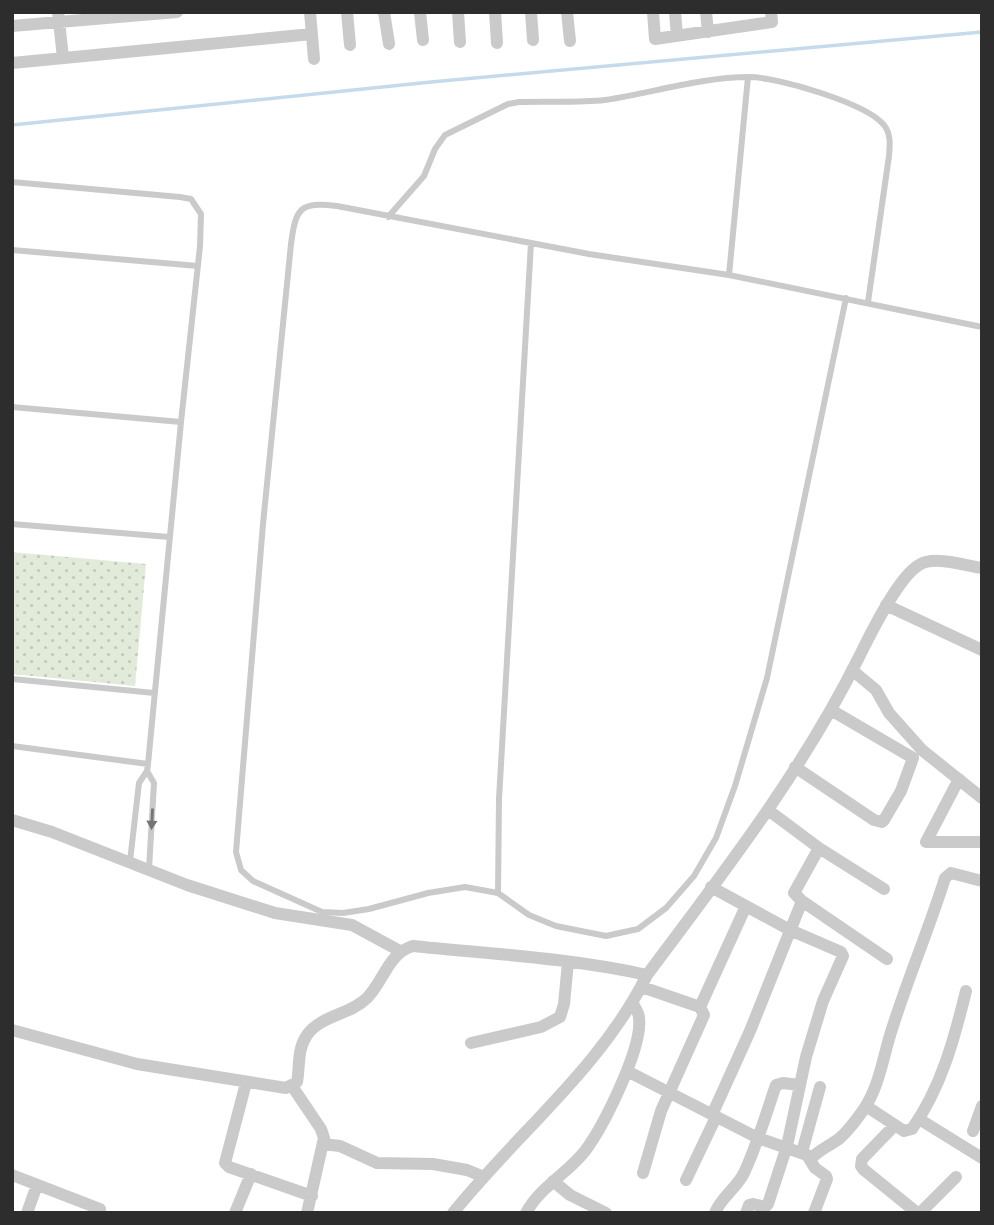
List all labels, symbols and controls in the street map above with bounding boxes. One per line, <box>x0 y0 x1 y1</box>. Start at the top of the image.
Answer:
one-way arrow <box>146 808 157 830</box>

